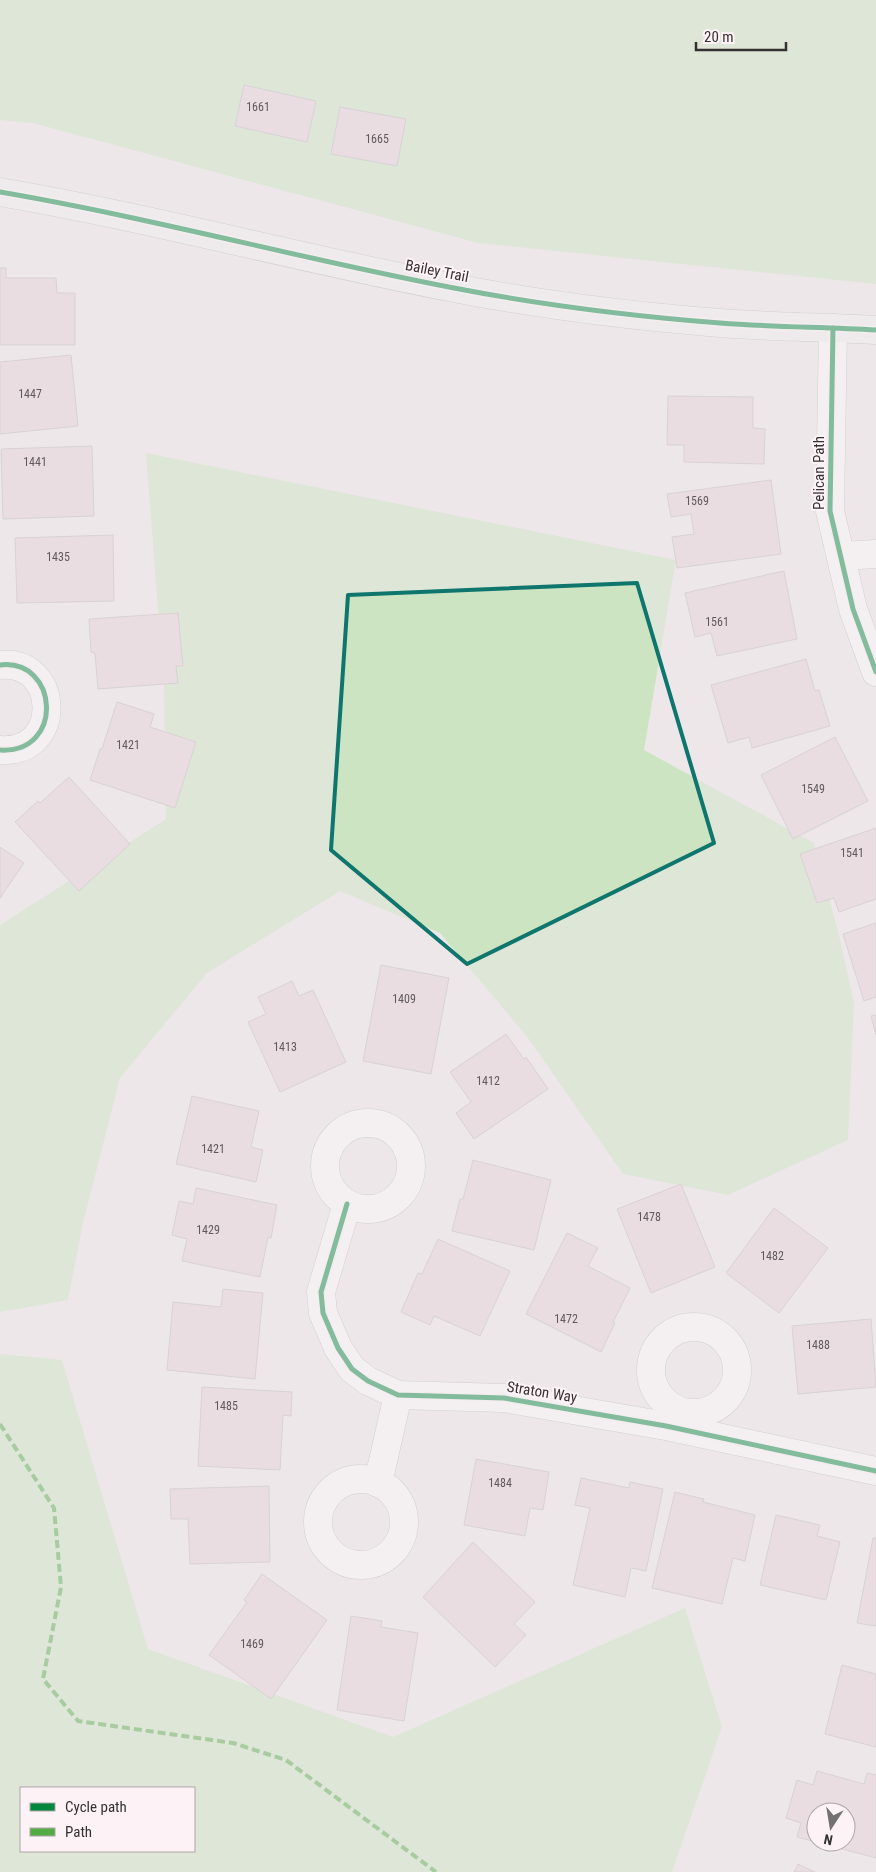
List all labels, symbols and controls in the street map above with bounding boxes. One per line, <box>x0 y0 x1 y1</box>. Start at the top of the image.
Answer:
scale bar <box>696 20 786 52</box>
text: 20 m <box>704 28 734 46</box>
house number: 1661 <box>246 100 270 114</box>
house number: 1665 <box>365 132 389 146</box>
street label: Bailey Trail <box>404 256 470 286</box>
house number: 1447 <box>18 387 42 401</box>
street label: Pelican Path <box>810 436 828 510</box>
house number: 1441 <box>23 455 47 469</box>
house number: 1569 <box>685 494 709 508</box>
house number: 1435 <box>46 550 70 564</box>
house number: 1561 <box>705 615 729 629</box>
house number: 1421 <box>116 738 140 752</box>
house number: 1549 <box>801 782 825 796</box>
house number: 1541 <box>840 846 864 860</box>
house number: 1409 <box>392 992 416 1006</box>
house number: 1413 <box>273 1040 297 1054</box>
house number: 1412 <box>476 1074 500 1088</box>
house number: 1421 <box>201 1142 225 1156</box>
house number: 1478 <box>637 1210 661 1224</box>
house number: 1429 <box>196 1223 220 1237</box>
house number: 1482 <box>760 1249 784 1263</box>
house number: 1472 <box>554 1312 578 1326</box>
house number: 1488 <box>806 1338 830 1352</box>
street label: Straton Way <box>506 1378 578 1406</box>
house number: 1485 <box>214 1399 238 1413</box>
house number: 1484 <box>488 1476 512 1490</box>
house number: 1469 <box>240 1637 264 1651</box>
legend <box>20 1787 195 1852</box>
text: Cycle path <box>65 1798 127 1816</box>
north arrow <box>806 1802 856 1852</box>
text: Path <box>65 1823 92 1841</box>
text: N <box>822 1831 834 1848</box>

